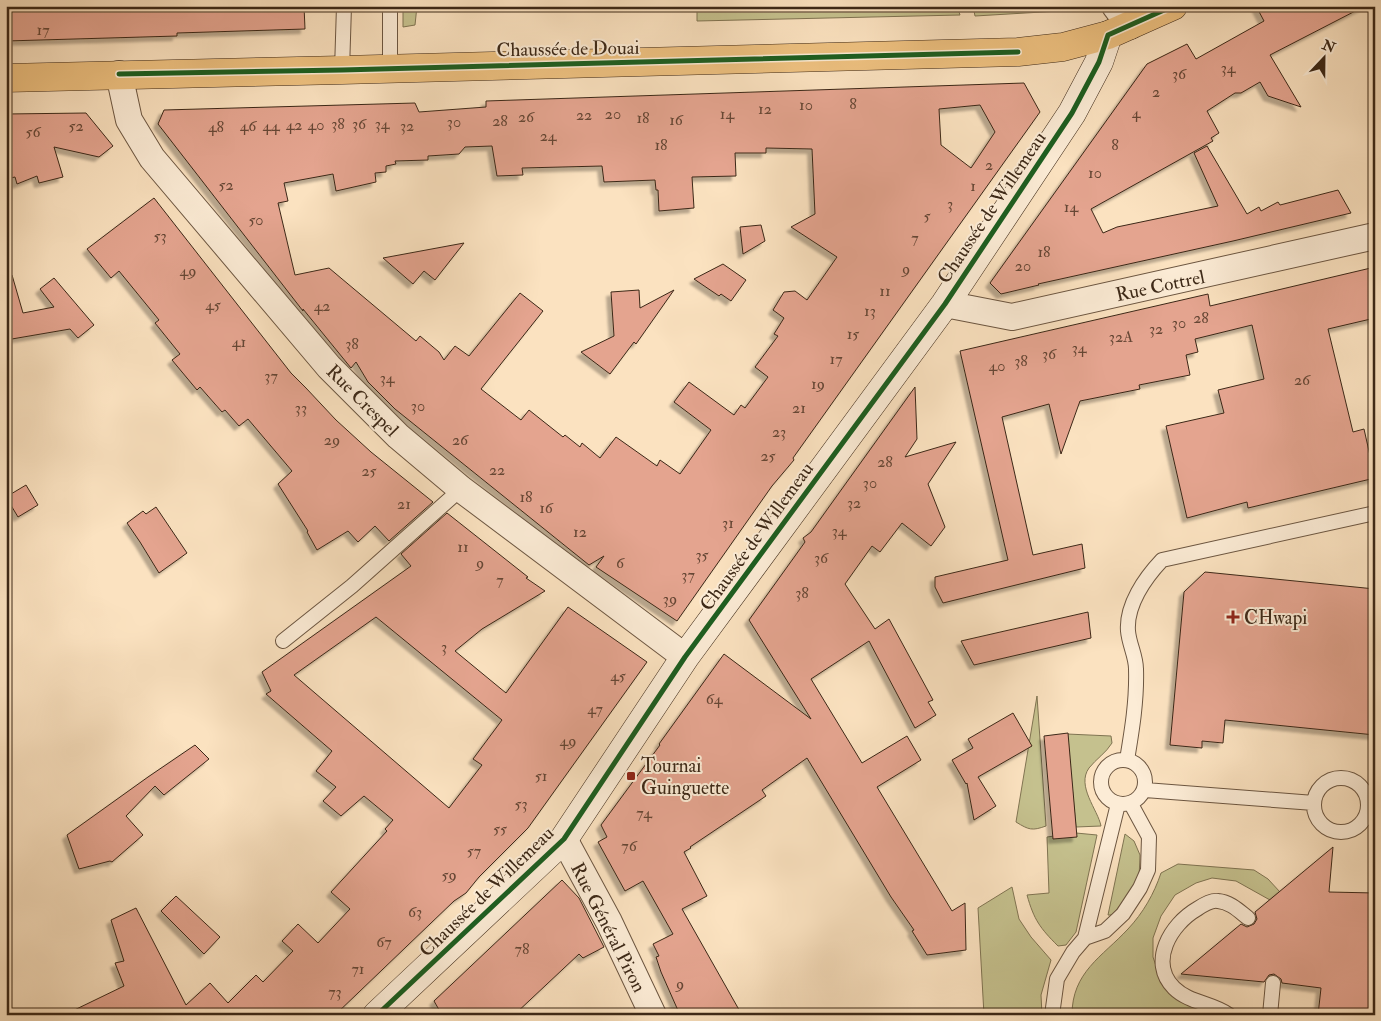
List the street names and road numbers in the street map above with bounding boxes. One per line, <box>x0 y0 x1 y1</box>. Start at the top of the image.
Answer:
street label: Chaussée de Douai <box>496 36 640 62</box>
street label: Chaussée de Willemeau <box>932 127 1052 288</box>
street label: Rue Cottrel <box>1113 265 1207 307</box>
street label: Rue Crespel <box>320 359 404 443</box>
street label: Chaussée de Willemeau <box>695 457 819 616</box>
street label: Chaussée de Willemeau <box>414 821 559 962</box>
street label: Rue Général Piron <box>565 858 651 997</box>

